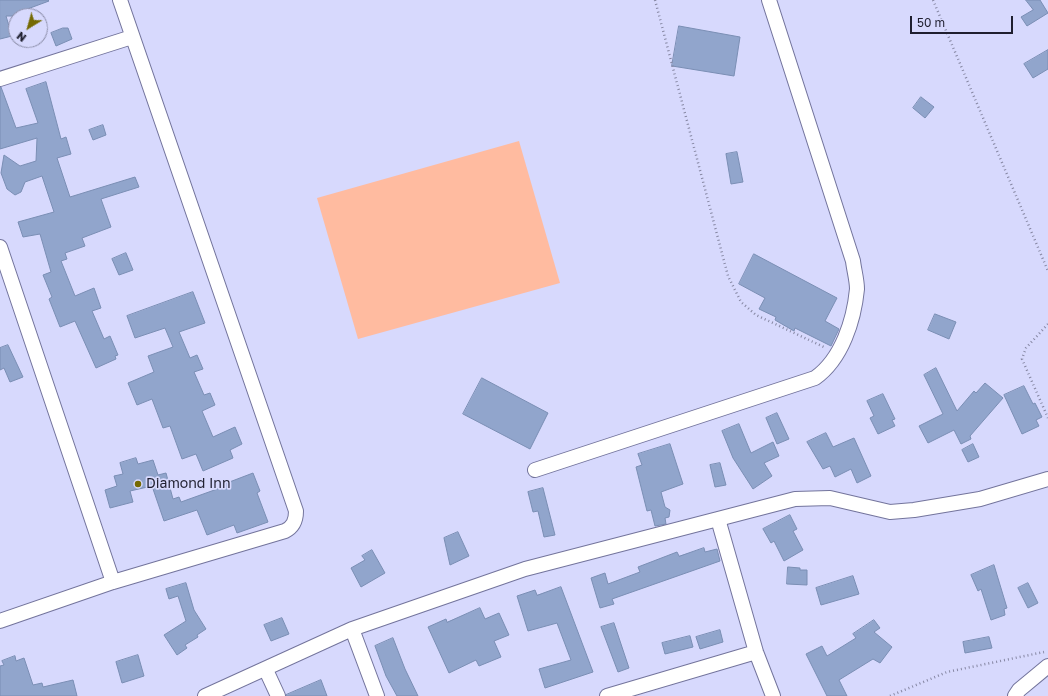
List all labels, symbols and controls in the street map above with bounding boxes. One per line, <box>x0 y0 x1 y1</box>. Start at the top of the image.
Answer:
north arrow <box>8 8 48 48</box>
scale bar <box>912 8 1015 34</box>
text: 50 m <box>917 15 945 30</box>
text: N <box>14 29 28 45</box>
place label: Diamond Inn <box>146 476 231 492</box>
marker: Diamond Inn <box>133 479 143 489</box>

